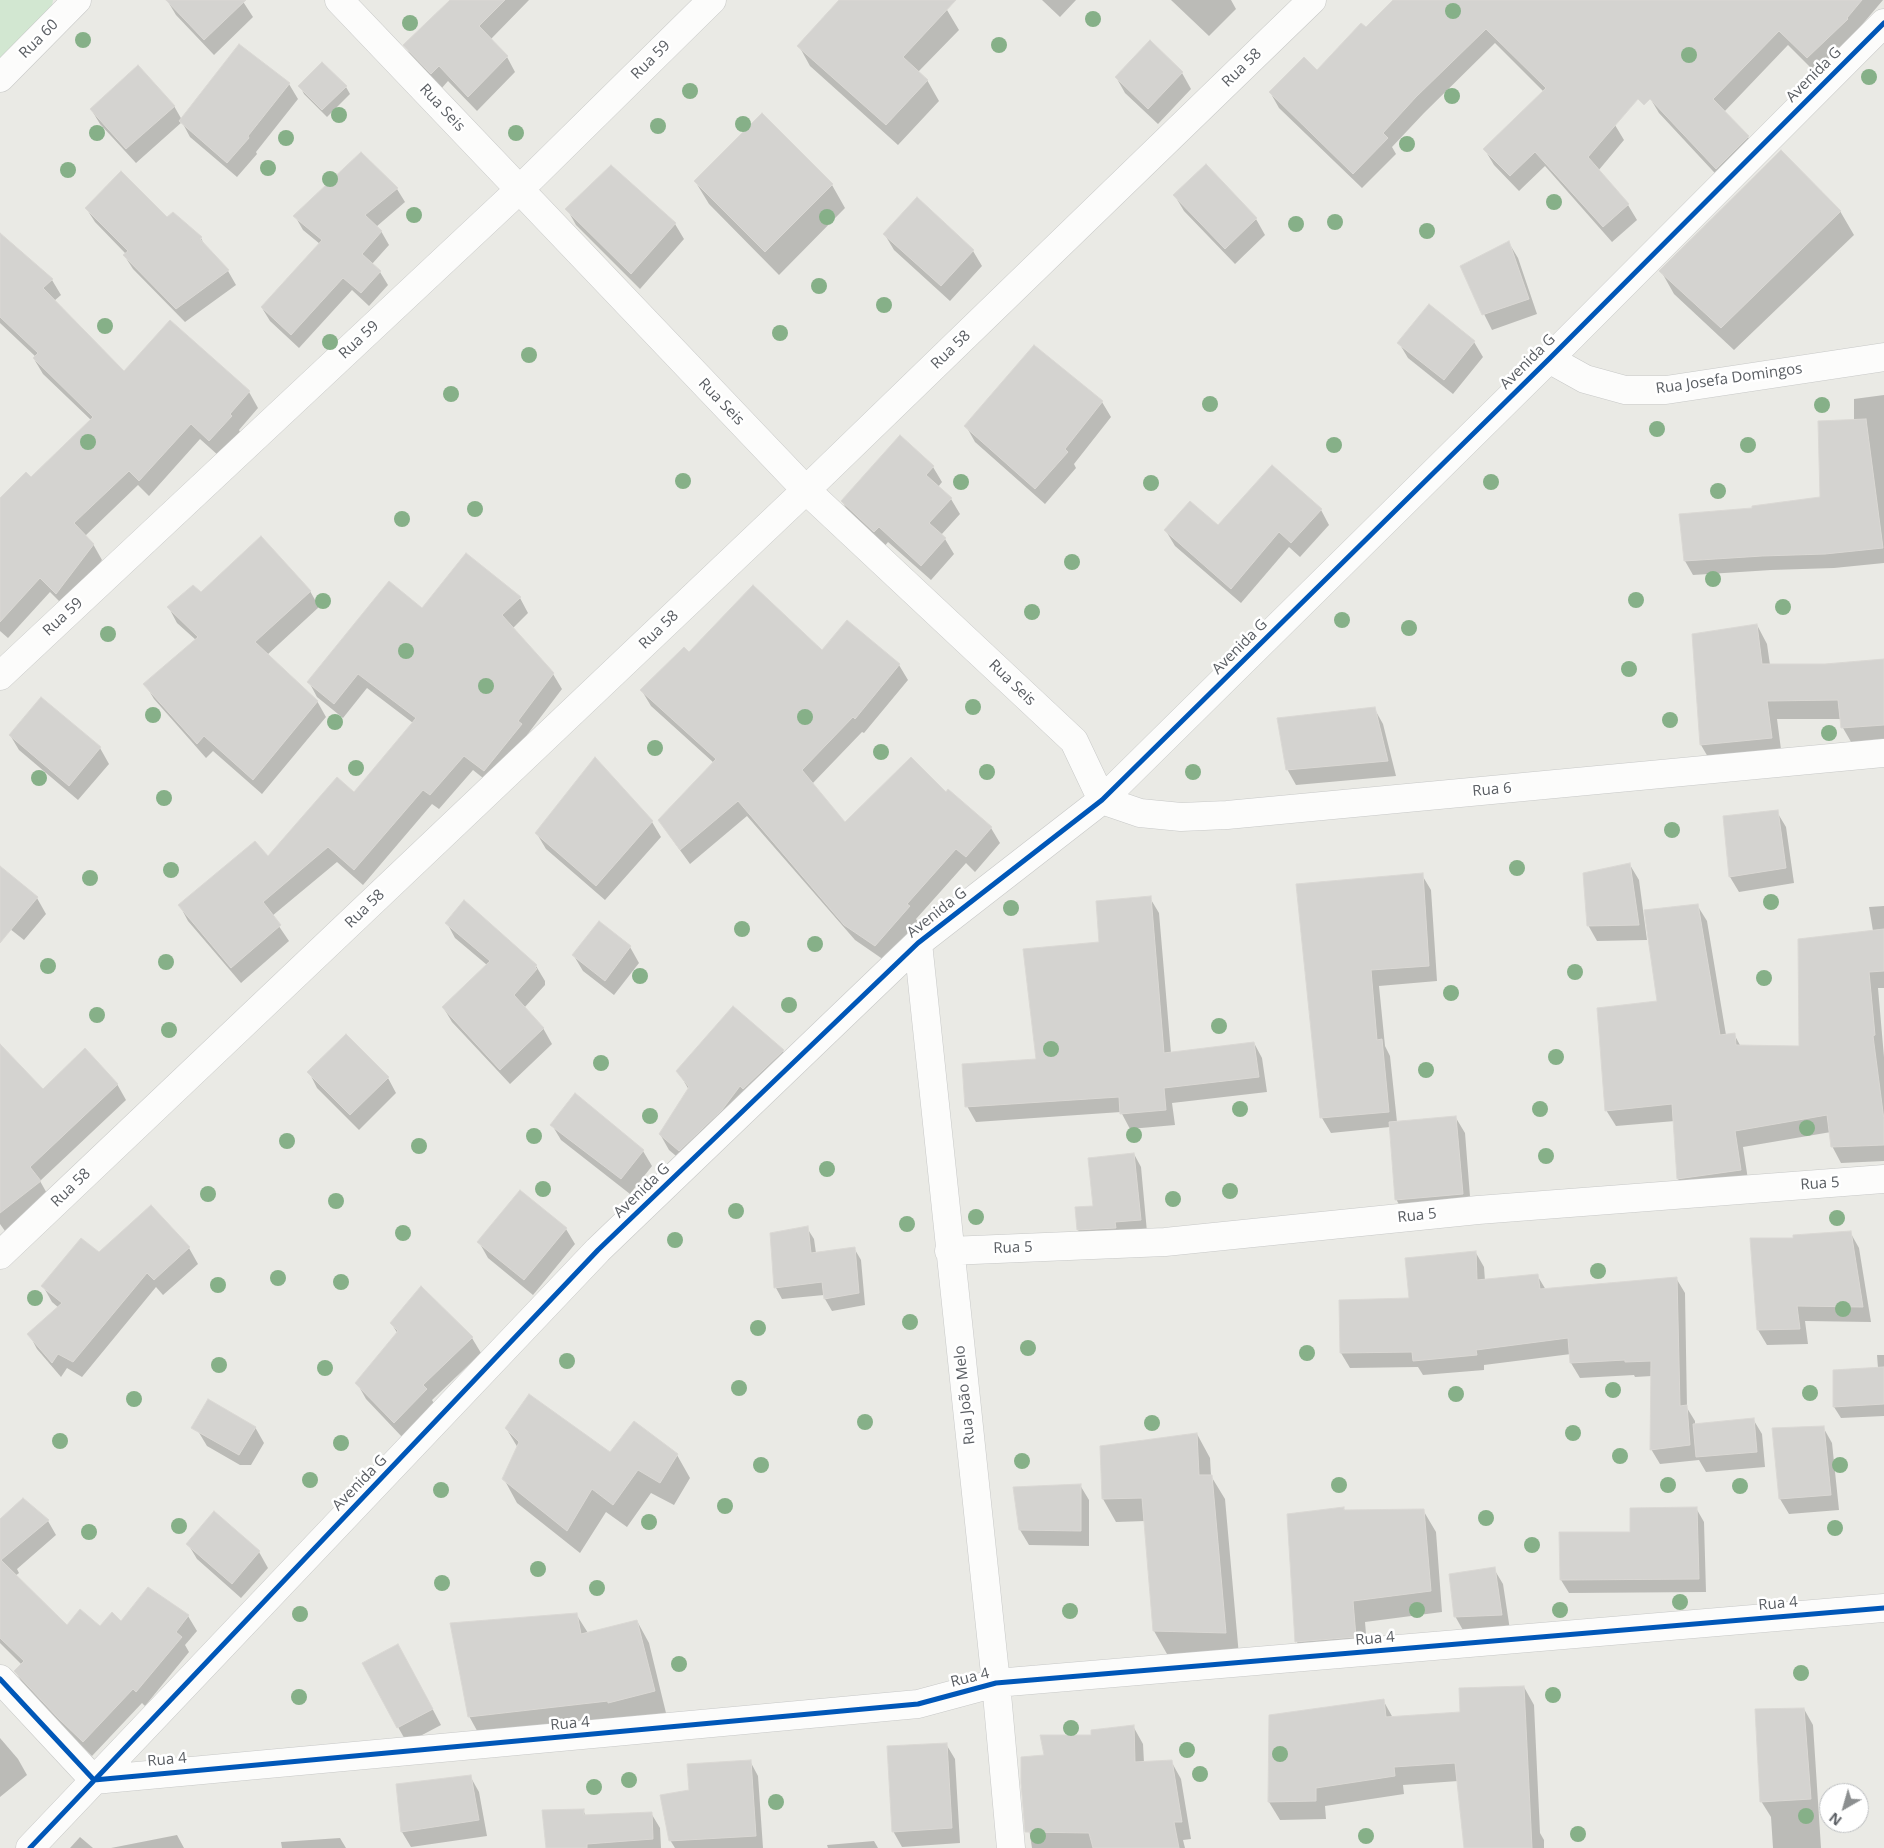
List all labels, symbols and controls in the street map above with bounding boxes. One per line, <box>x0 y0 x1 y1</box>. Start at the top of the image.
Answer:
street label: Rua 60 <box>16 16 62 62</box>
street label: Rua 59 <box>628 37 674 83</box>
street label: Avenida G <box>1783 44 1845 106</box>
street label: Rua 58 <box>1219 45 1265 91</box>
street label: Rua Seis <box>416 81 468 135</box>
street label: Rua 59 <box>335 317 383 363</box>
street label: Rua 58 <box>928 327 974 373</box>
street label: Avenida G <box>1497 331 1559 393</box>
street label: Rua Josefa Domingos <box>1655 360 1803 398</box>
street label: Rua Seis <box>694 375 748 429</box>
street label: Rua 59 <box>39 594 87 640</box>
street label: Rua 58 <box>636 607 682 653</box>
street label: Avenida G <box>1209 616 1271 678</box>
street label: Rua Seis <box>985 656 1039 710</box>
street label: Rua 6 <box>1472 779 1512 801</box>
street label: Avenida G <box>904 884 970 942</box>
street label: Rua 58 <box>342 886 388 932</box>
street label: Avenida G <box>610 1160 674 1222</box>
street label: Rua 58 <box>48 1165 94 1211</box>
street label: Rua 5 <box>1800 1174 1840 1194</box>
street label: Rua 5 <box>1397 1205 1437 1227</box>
street label: Rua 5 <box>993 1238 1033 1258</box>
street label: Rua João Melo <box>951 1344 979 1446</box>
street label: Avenida G <box>329 1451 391 1515</box>
street label: Rua 4 <box>1758 1593 1798 1615</box>
street label: Rua 4 <box>1355 1628 1395 1650</box>
street label: Rua 4 <box>949 1665 991 1691</box>
street label: Rua 4 <box>550 1713 590 1735</box>
street label: Rua 4 <box>147 1749 187 1771</box>
north arrow <box>1819 1783 1869 1833</box>
text: N <box>1825 1808 1845 1830</box>

